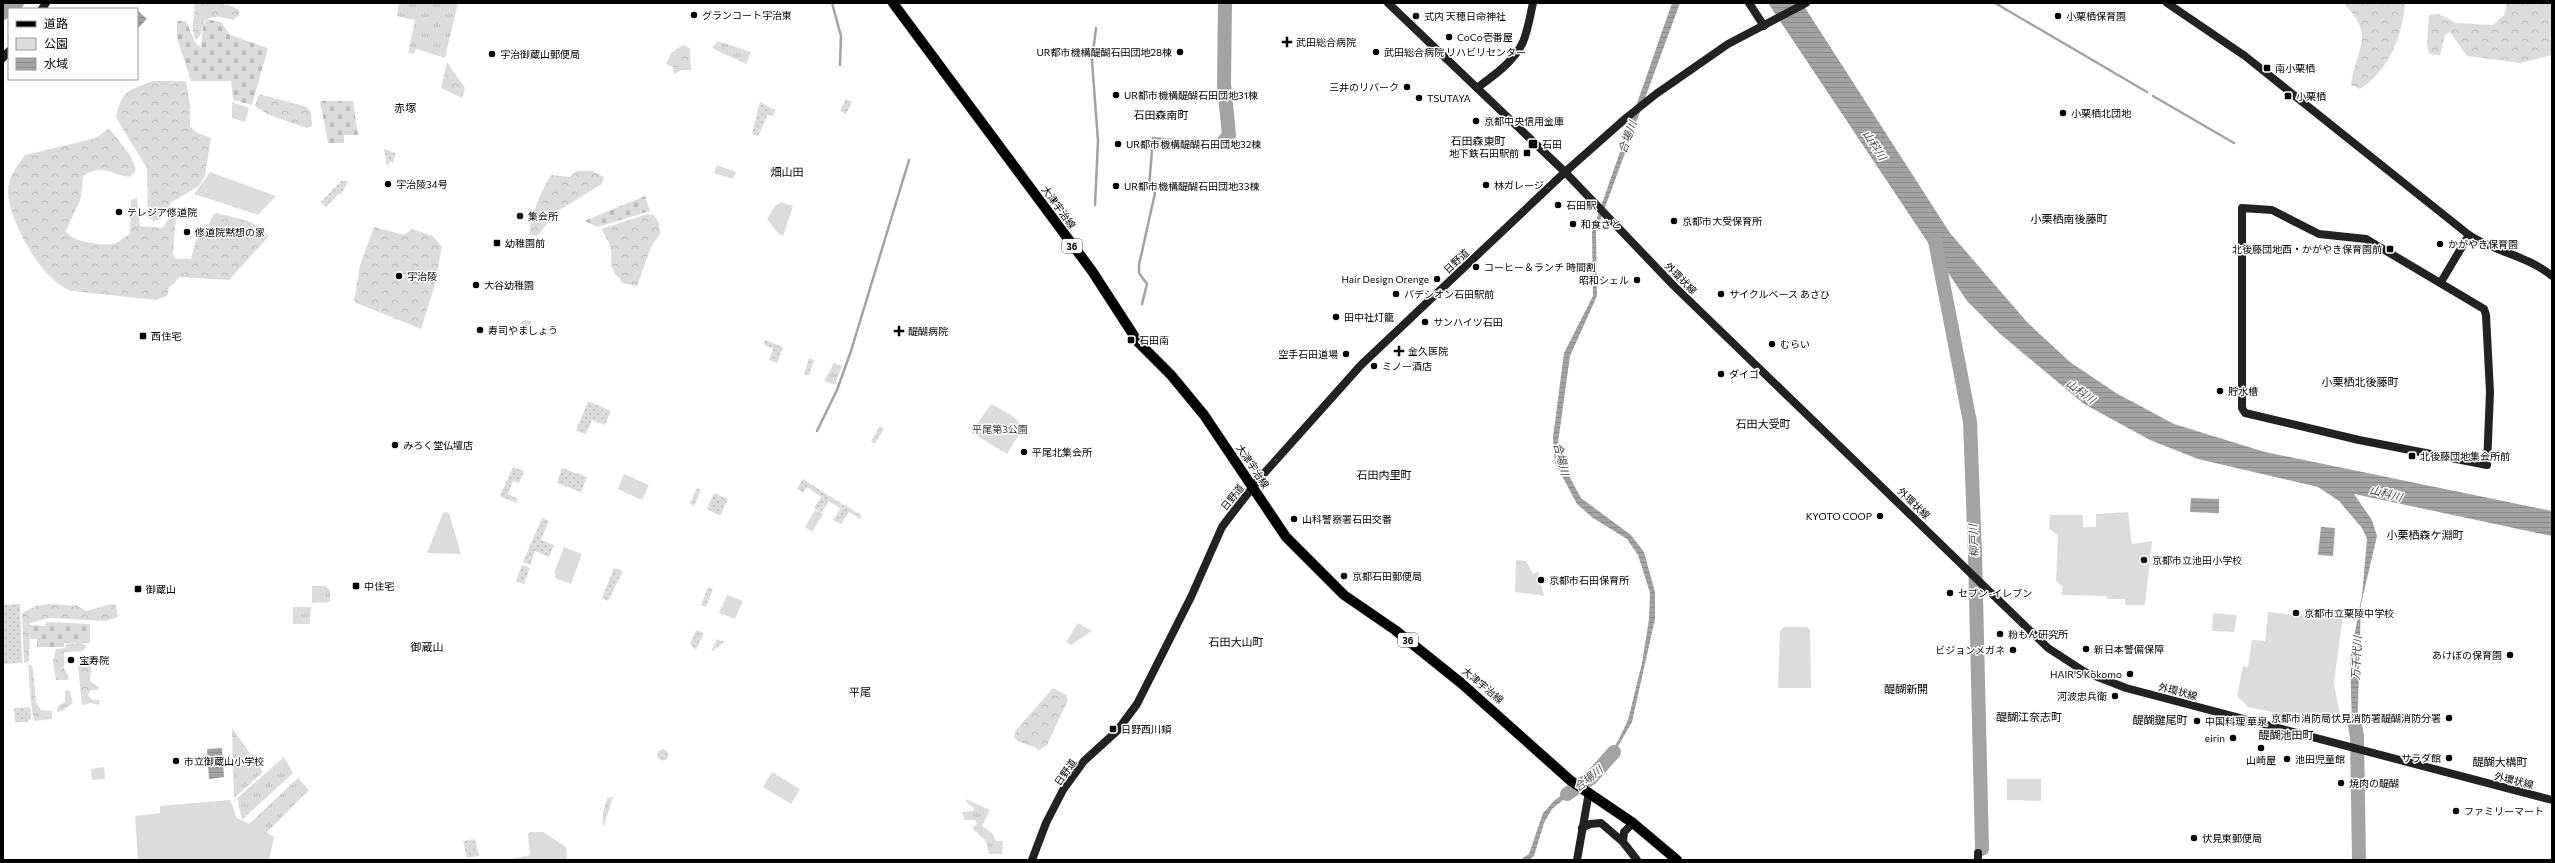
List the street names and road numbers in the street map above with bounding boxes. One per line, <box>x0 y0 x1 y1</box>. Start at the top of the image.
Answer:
street label: 大津宇治線 <box>1039 183 1079 231</box>
road number: 36 <box>1062 239 1082 253</box>
street label: 日野道 <box>1441 246 1471 276</box>
street label: 外環状線 <box>1663 260 1699 296</box>
street label: 大津宇治線 <box>1234 442 1272 490</box>
street label: 日野道 <box>1218 482 1246 512</box>
street label: 外環状線 <box>1895 485 1933 521</box>
road number: 36 <box>1398 633 1418 647</box>
street label: 大津宇治線 <box>1460 664 1506 706</box>
street label: 外環状線 <box>2157 680 2199 702</box>
street label: 日野道 <box>1051 756 1079 788</box>
street label: 外環状線 <box>2493 769 2535 791</box>

